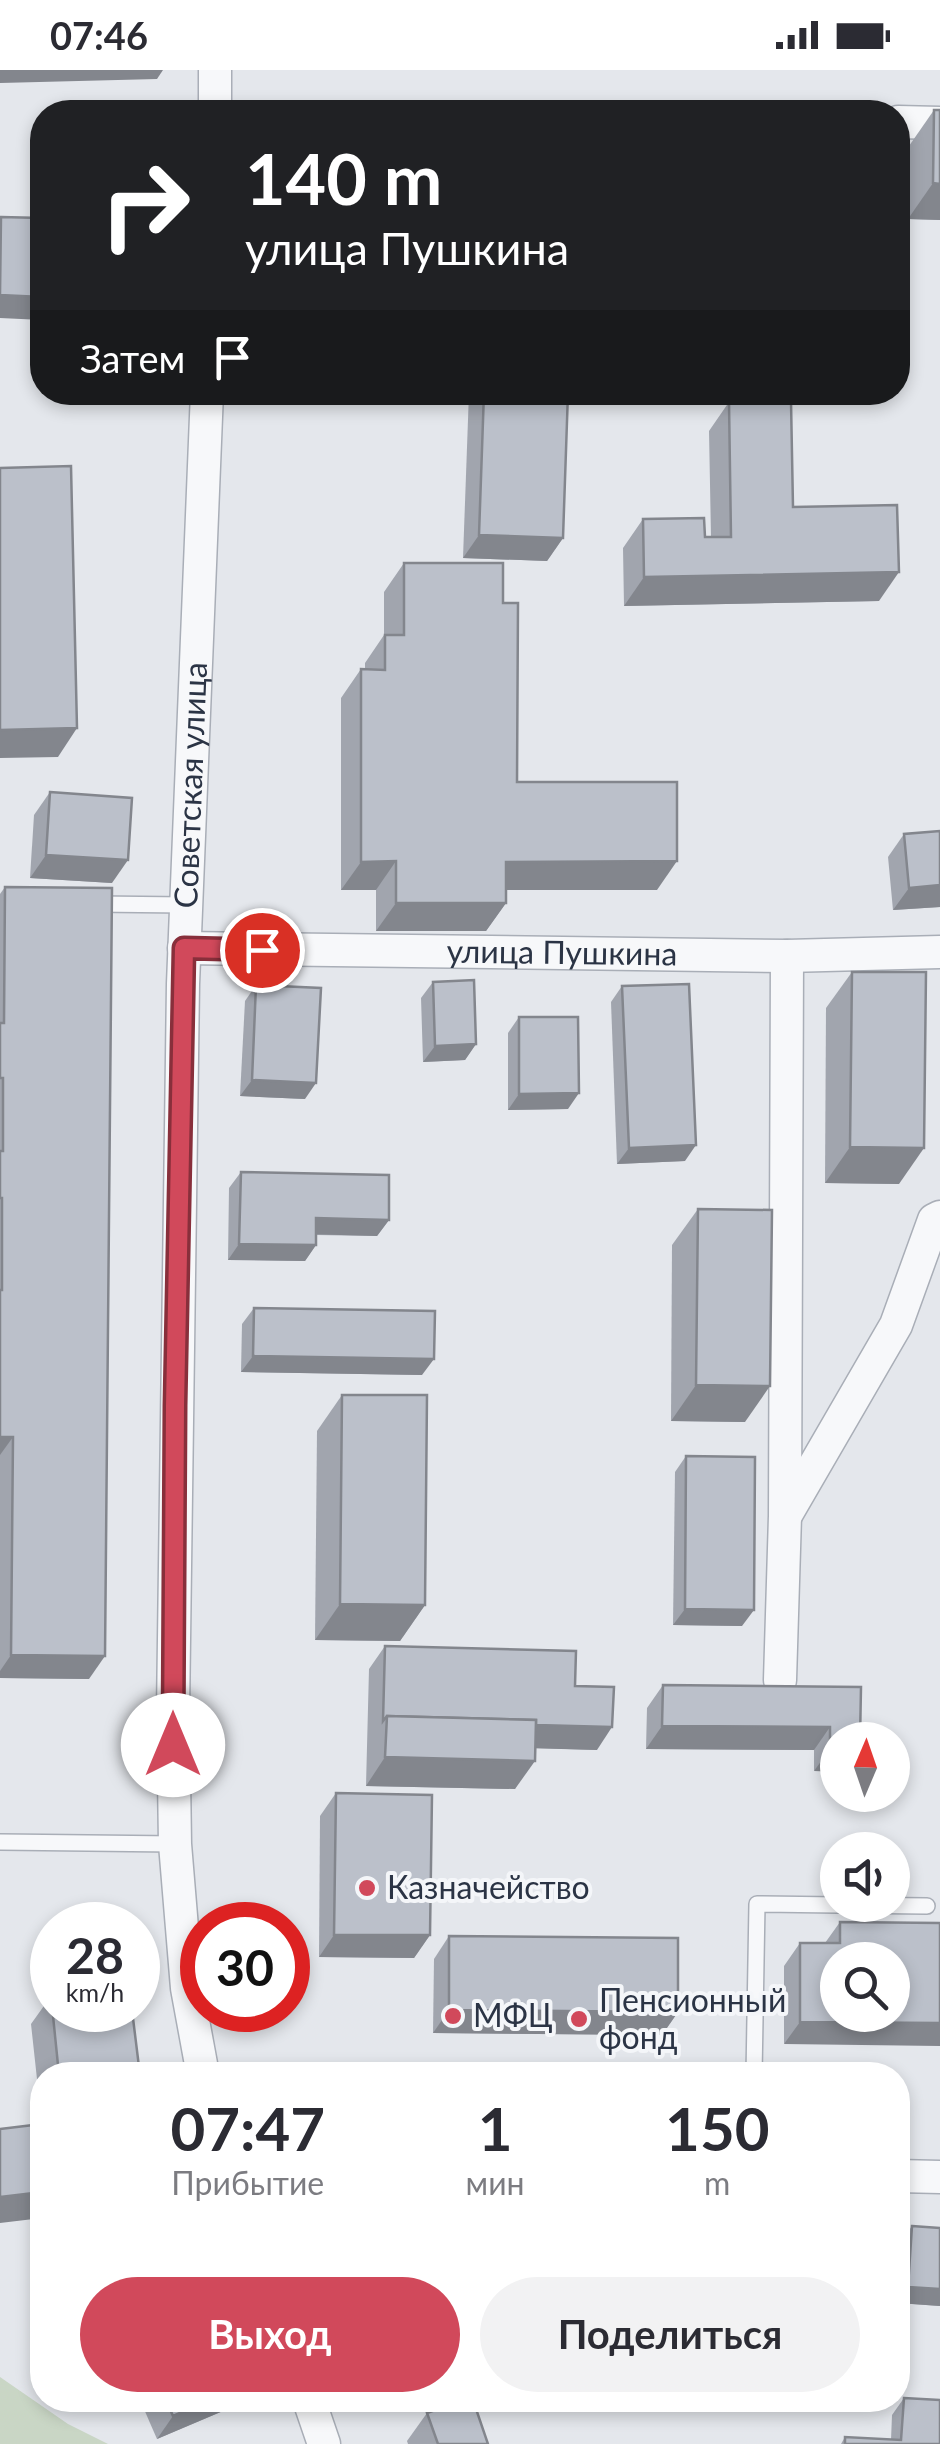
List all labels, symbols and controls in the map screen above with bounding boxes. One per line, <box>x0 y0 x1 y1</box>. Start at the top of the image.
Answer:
text: 07:46 <box>50 12 148 58</box>
text: 140 m <box>245 136 442 220</box>
icon: right <box>80 140 210 270</box>
text: улица Пушкина <box>245 221 569 275</box>
icon: arrive <box>205 330 260 385</box>
text: Затем <box>80 335 185 381</box>
street label: Советская улица <box>165 661 214 909</box>
pin <box>220 908 305 993</box>
icon: arrive <box>235 923 290 978</box>
street label: улица Пушкина <box>446 930 678 973</box>
position arrow <box>121 1693 225 1797</box>
north arrow <box>820 1722 910 1812</box>
map controls <box>820 1722 910 2032</box>
button: sound <box>820 1832 910 1922</box>
place label: Казначейство <box>387 1867 590 1906</box>
marker: Казначейство <box>356 1877 378 1899</box>
speed limit sign: 30 <box>180 1902 310 2032</box>
text: 28 <box>66 1925 124 1985</box>
button: search <box>820 1942 910 2032</box>
text: km/h <box>66 1977 124 2007</box>
place label: Пенсионный фонд <box>599 1980 786 2056</box>
place label: МФЦ <box>473 1995 553 2034</box>
marker: МФЦ <box>442 2005 464 2027</box>
marker: Пенсионный фонд <box>568 2008 590 2030</box>
text: 07:47 <box>170 2092 325 2164</box>
text: 1 <box>478 2092 513 2164</box>
text: 150 <box>665 2092 769 2164</box>
text: Прибытие <box>171 2163 324 2202</box>
text: мин <box>466 2163 525 2202</box>
text: m <box>704 2163 730 2202</box>
button: Выход <box>80 2277 460 2392</box>
button: Поделиться <box>480 2277 860 2392</box>

